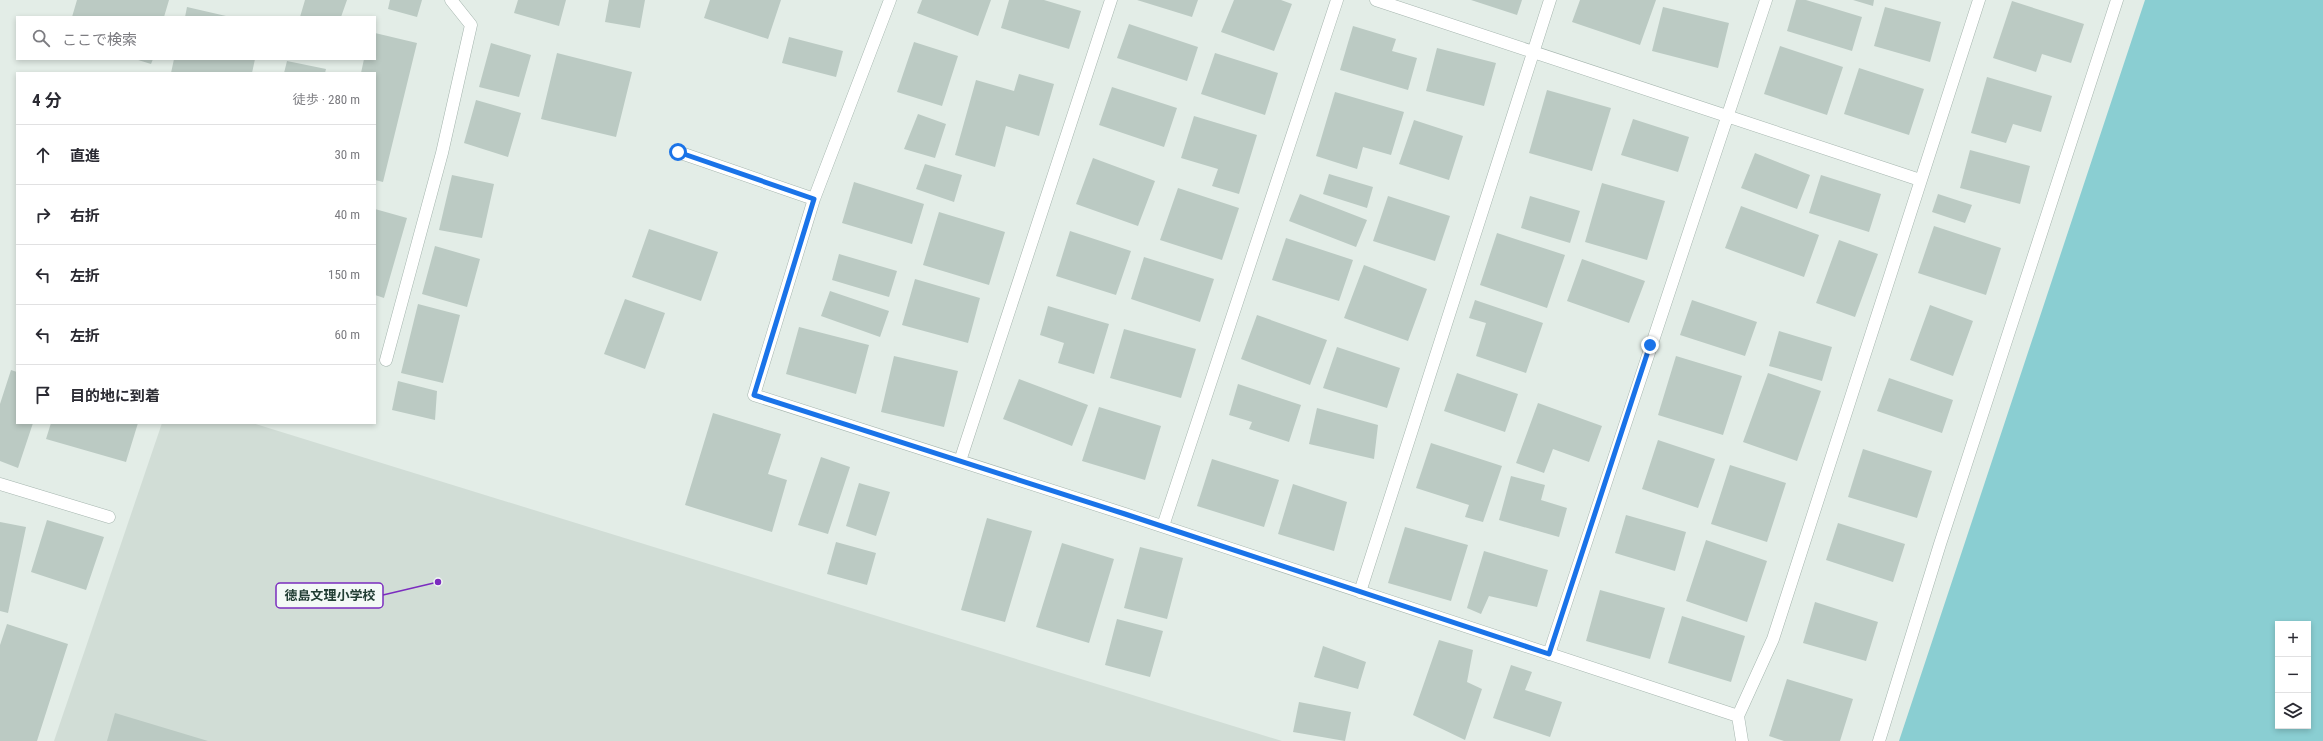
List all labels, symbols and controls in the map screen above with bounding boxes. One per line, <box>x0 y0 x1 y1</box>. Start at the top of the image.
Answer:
search box <box>16 16 376 60</box>
icon: search <box>30 27 52 49</box>
text: ここで検索 <box>62 31 137 49</box>
text: 4 分 <box>32 90 62 110</box>
text: 徒歩 · 280 m <box>293 92 360 107</box>
route start <box>669 143 687 161</box>
icon: ahead <box>32 144 54 166</box>
text: 直進 <box>70 147 100 165</box>
text: 30 m <box>334 147 360 162</box>
icon: right <box>32 204 54 226</box>
text: 右折 <box>70 207 100 225</box>
text: 40 m <box>334 207 360 222</box>
icon: left <box>32 264 54 286</box>
text: 左折 <box>70 267 100 285</box>
text: 150 m <box>328 267 360 282</box>
icon: left <box>32 324 54 346</box>
text: 左折 <box>70 327 100 345</box>
text: 60 m <box>334 327 360 342</box>
route end <box>1641 336 1659 354</box>
icon: arrive <box>32 384 54 406</box>
text: 目的地に到着 <box>70 387 160 405</box>
callout: 徳島文理小学校 <box>276 583 383 608</box>
text: 徳島文理小学校 <box>284 588 376 603</box>
map controls <box>2275 621 2311 729</box>
button: + <box>2275 621 2311 657</box>
button: − <box>2275 657 2311 693</box>
button: layers <box>2275 693 2311 729</box>

